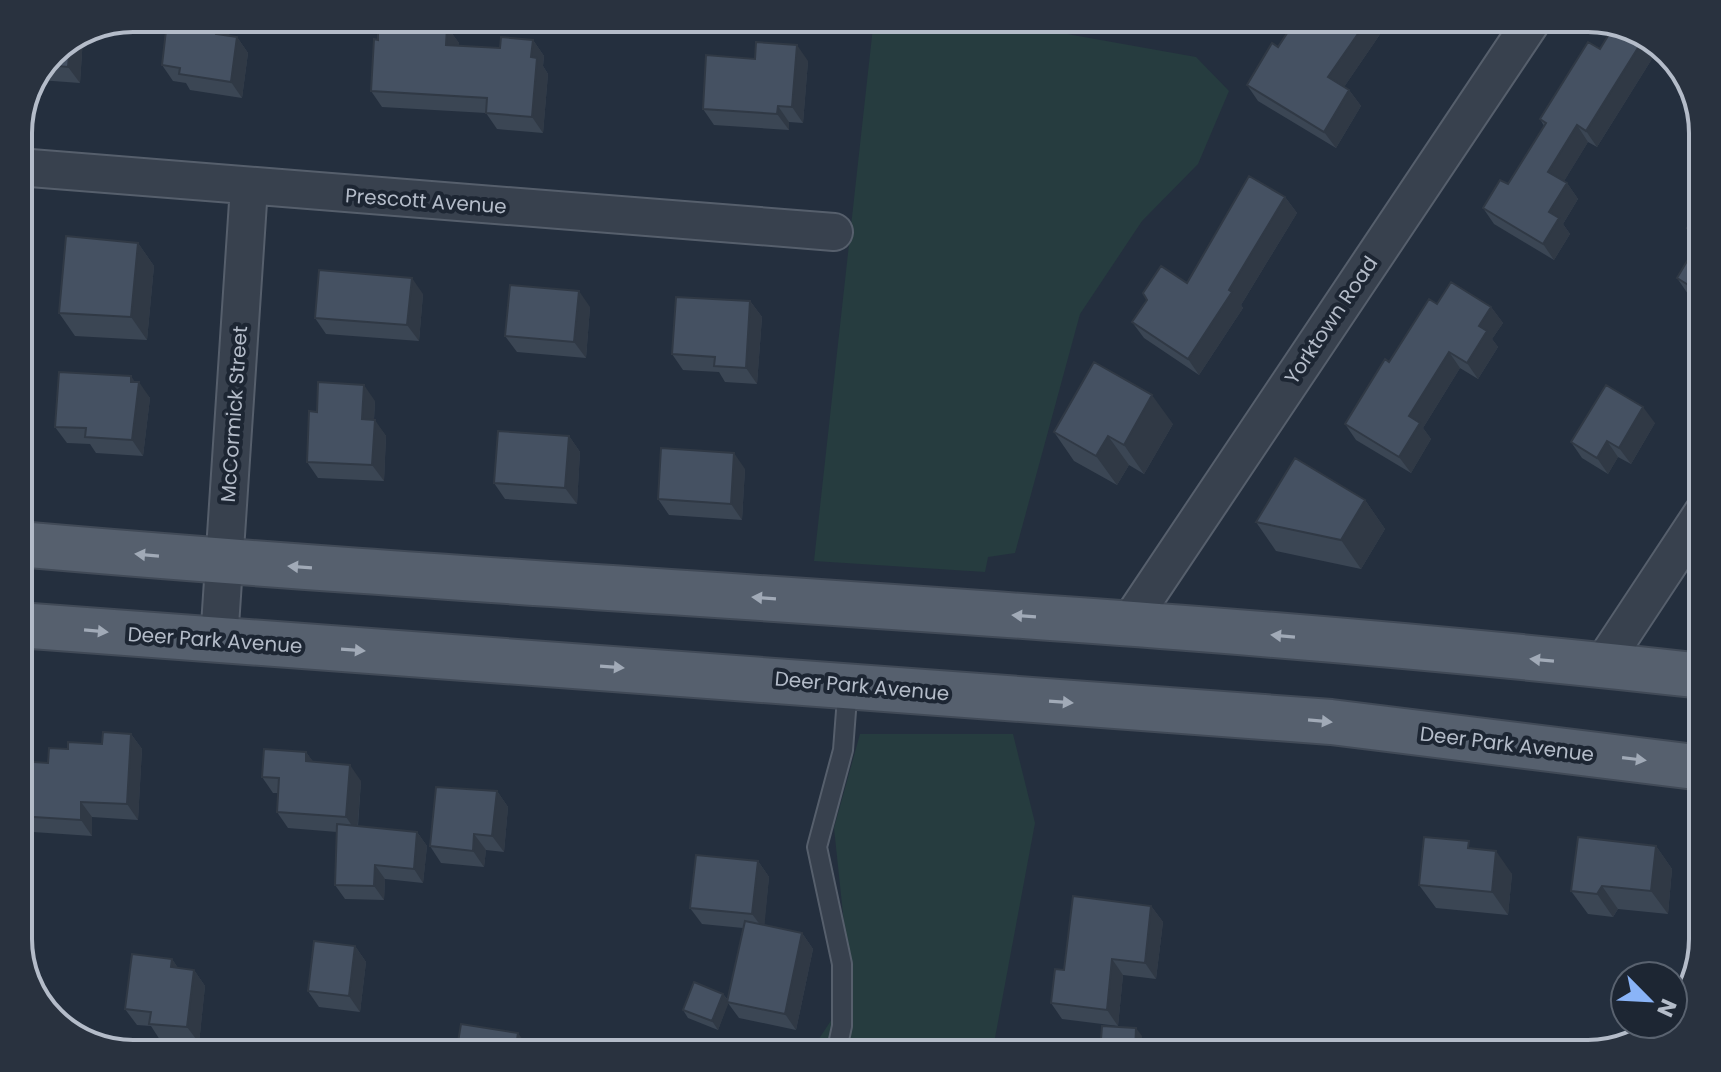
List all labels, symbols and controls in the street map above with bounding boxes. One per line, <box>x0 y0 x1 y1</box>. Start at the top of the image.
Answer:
street label: Prescott Avenue <box>344 181 508 221</box>
street label: Yorktown Road <box>1278 250 1384 390</box>
street label: McCormick Street <box>214 325 254 503</box>
one-way arrow <box>134 548 159 561</box>
one-way arrow <box>287 560 312 573</box>
one-way arrow <box>751 591 776 604</box>
one-way arrow <box>1011 609 1036 622</box>
street label: Deer Park Avenue <box>127 620 303 660</box>
one-way arrow <box>84 625 109 638</box>
one-way arrow <box>1270 630 1295 643</box>
one-way arrow <box>341 644 366 657</box>
one-way arrow <box>1529 653 1554 666</box>
one-way arrow <box>600 661 625 674</box>
street label: Deer Park Avenue <box>774 664 950 708</box>
one-way arrow <box>1049 696 1074 709</box>
one-way arrow <box>1308 715 1333 728</box>
street label: Deer Park Avenue <box>1418 719 1596 769</box>
one-way arrow <box>1622 753 1647 766</box>
north arrow <box>1609 960 1689 1040</box>
text: N <box>1649 994 1684 1022</box>

